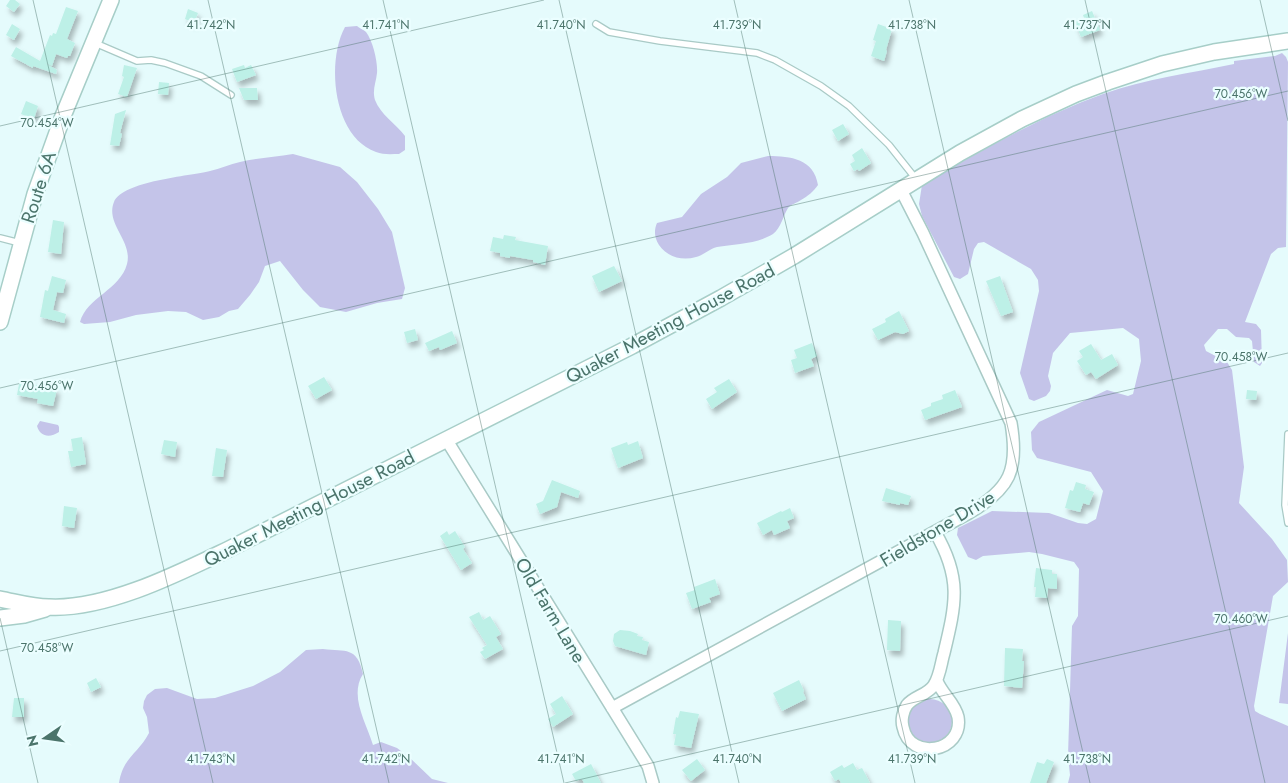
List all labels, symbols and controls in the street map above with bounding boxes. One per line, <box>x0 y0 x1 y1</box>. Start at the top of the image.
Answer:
text: 41.742°N <box>187 16 235 34</box>
text: 41.741°N <box>362 16 410 34</box>
text: 41.740°N <box>536 16 586 34</box>
text: 41.739°N <box>713 16 761 34</box>
text: 41.738°N <box>888 16 936 34</box>
text: 41.737°N <box>1063 16 1111 34</box>
text: 70.456°W <box>1215 85 1268 103</box>
text: 70.454°W <box>20 114 74 132</box>
street label: Route 6A <box>14 147 63 227</box>
street label: Quaker Meeting House Road <box>561 257 780 390</box>
text: 70.458°W <box>1215 348 1267 366</box>
text: 70.456°W <box>21 377 74 395</box>
street label: Quaker Meeting House Road <box>199 443 419 573</box>
street label: Fieldstone Drive <box>875 483 1000 573</box>
street label: Old Farm Lane <box>508 553 593 668</box>
text: 70.460°W <box>1214 610 1268 628</box>
text: 70.458°W <box>21 639 73 657</box>
north arrow <box>20 713 70 763</box>
text: N <box>21 733 43 749</box>
text: 41.743°N <box>187 750 235 768</box>
text: 41.742°N <box>362 750 410 768</box>
text: 41.741°N <box>537 750 585 768</box>
text: 41.740°N <box>712 750 762 768</box>
text: 41.739°N <box>888 750 936 768</box>
text: 41.738°N <box>1063 750 1111 768</box>

